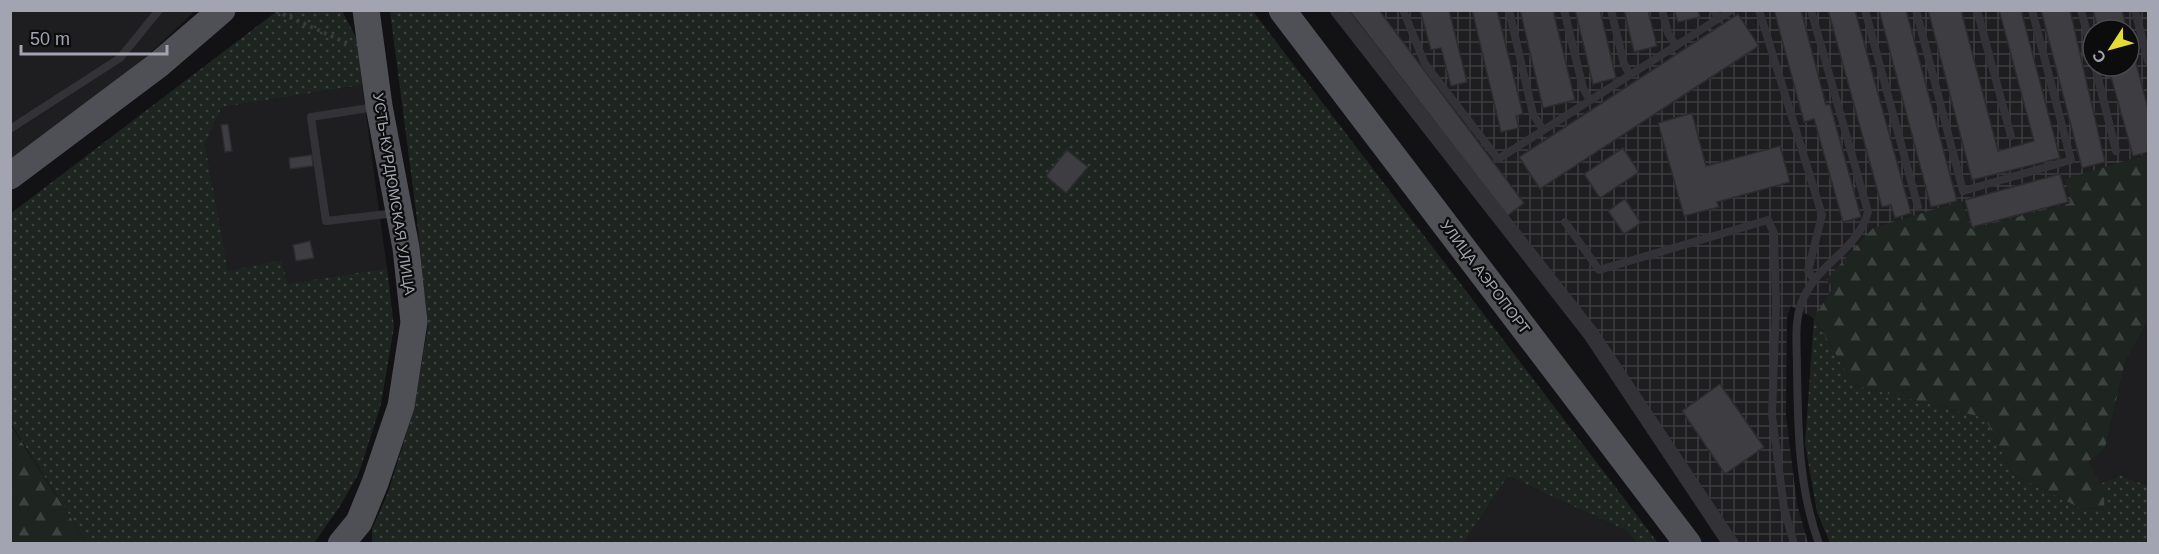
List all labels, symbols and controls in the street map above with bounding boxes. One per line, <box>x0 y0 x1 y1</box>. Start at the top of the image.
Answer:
scale bar <box>21 18 166 56</box>
north arrow <box>2081 18 2141 78</box>
text: 50 m <box>30 29 70 49</box>
text: С <box>2089 46 2110 66</box>
street label: УСТЬ-КУРДЮМСКАЯ УЛИЦА <box>370 92 419 296</box>
street label: УЛИЦА АЭРОПОРТ <box>1437 217 1534 337</box>

